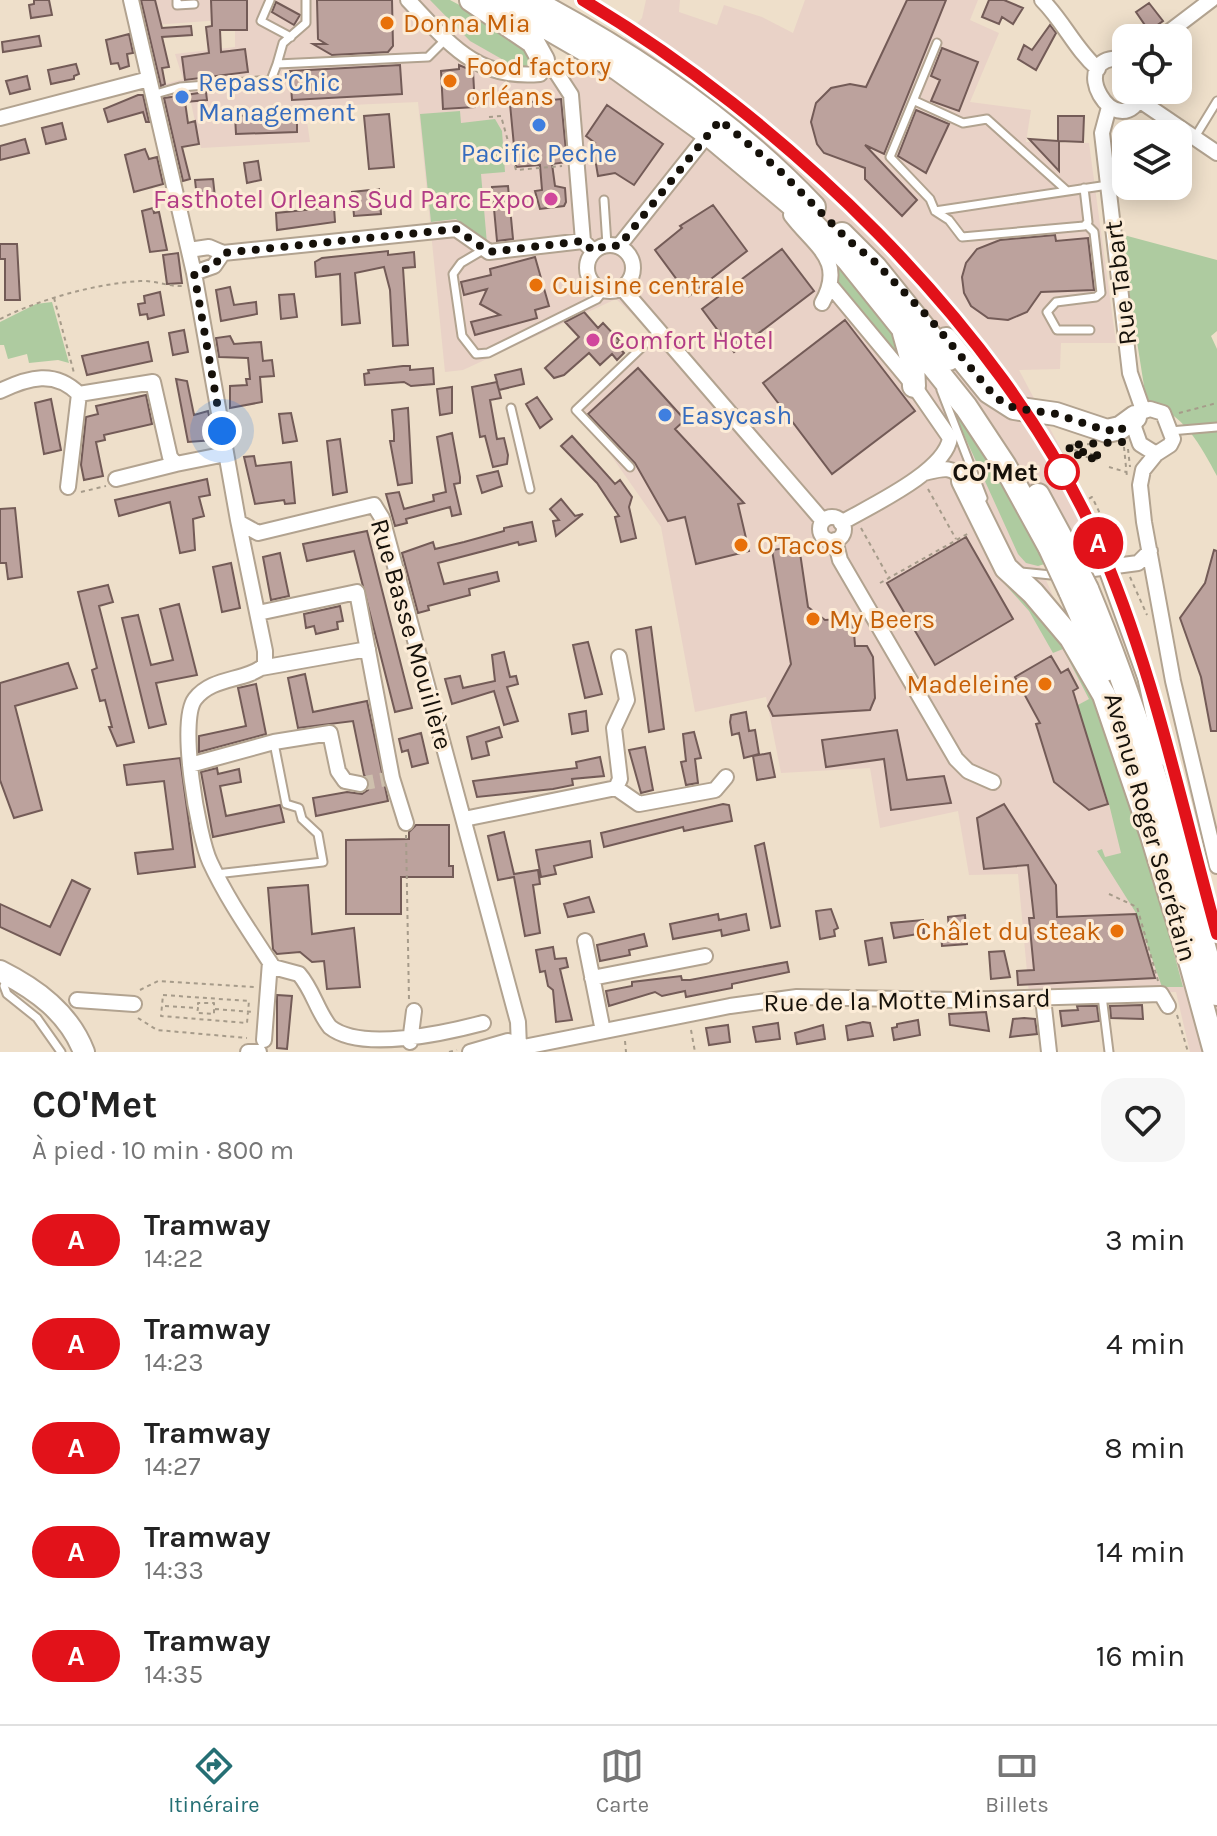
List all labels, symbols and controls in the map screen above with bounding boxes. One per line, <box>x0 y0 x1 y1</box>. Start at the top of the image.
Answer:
place label: Donna Mia <box>403 8 530 39</box>
marker: Donna Mia <box>378 14 396 32</box>
map controls <box>1112 24 1192 200</box>
button: locate <box>1112 24 1192 104</box>
place label: Food factory orléans <box>466 51 611 112</box>
place label: Repass'Chic Management <box>198 67 356 128</box>
marker: Food factory orléans <box>441 72 459 90</box>
marker: Repass'Chic Management <box>173 88 191 106</box>
marker: Pacific Peche <box>530 116 548 134</box>
button: layers <box>1112 120 1192 200</box>
place label: Pacific Peche <box>461 138 617 169</box>
place label: Fasthotel Orleans Sud Parc Expo <box>153 184 535 215</box>
marker: Fasthotel Orleans Sud Parc Expo <box>542 190 560 208</box>
street label: Rue Tabart <box>1097 219 1144 347</box>
place label: Cuisine centrale <box>552 270 745 301</box>
marker: Cuisine centrale <box>527 276 545 294</box>
place label: Comfort Hotel <box>609 325 774 356</box>
marker: Comfort Hotel <box>584 331 602 349</box>
place label: Easycash <box>681 400 792 431</box>
marker: Easycash <box>656 406 674 424</box>
your location <box>202 411 242 451</box>
marker: CO'Met <box>1045 455 1079 489</box>
place label: CO'Met <box>952 457 1038 488</box>
street label: Rue Basse Mouillère <box>364 515 459 753</box>
line badge: A <box>1072 517 1124 569</box>
text: A <box>1089 526 1107 559</box>
place label: O'Tacos <box>757 530 844 561</box>
marker: O'Tacos <box>732 536 750 554</box>
place label: My Beers <box>829 604 935 635</box>
marker: My Beers <box>804 610 822 628</box>
place label: Madeleine <box>906 669 1029 700</box>
marker: Madeleine <box>1036 675 1054 693</box>
street label: Avenue Roger Secrétain <box>1097 689 1204 965</box>
place label: Châlet du steak <box>915 916 1101 947</box>
marker: Châlet du steak <box>1108 922 1126 940</box>
street label: Rue de la Motte Minsard <box>763 982 1051 1019</box>
button: heart <box>1101 1078 1185 1162</box>
text: CO'Met <box>32 1082 157 1127</box>
text: À pied · 10 min · 800 m <box>32 1135 294 1166</box>
text: Tramway <box>144 1207 271 1243</box>
text: 3 min <box>1105 1222 1185 1258</box>
text: A <box>67 1223 85 1256</box>
text: 14:22 <box>144 1243 203 1274</box>
text: Tramway <box>144 1311 271 1347</box>
text: 4 min <box>1106 1326 1185 1362</box>
text: A <box>67 1327 85 1360</box>
text: 14:23 <box>144 1347 204 1378</box>
text: Tramway <box>144 1415 271 1451</box>
text: 8 min <box>1104 1430 1185 1466</box>
text: A <box>67 1431 85 1464</box>
text: 14:27 <box>144 1451 200 1482</box>
text: Tramway <box>144 1519 271 1555</box>
text: 14 min <box>1096 1534 1185 1570</box>
text: A <box>67 1535 85 1568</box>
text: 14:33 <box>144 1555 204 1586</box>
text: Tramway <box>144 1623 271 1659</box>
text: 16 min <box>1096 1638 1185 1674</box>
text: A <box>67 1639 85 1672</box>
text: 14:35 <box>144 1659 203 1690</box>
tab: Itinéraire <box>168 1744 260 1818</box>
tab: Carte <box>596 1744 649 1818</box>
tab: Billets <box>985 1744 1049 1818</box>

